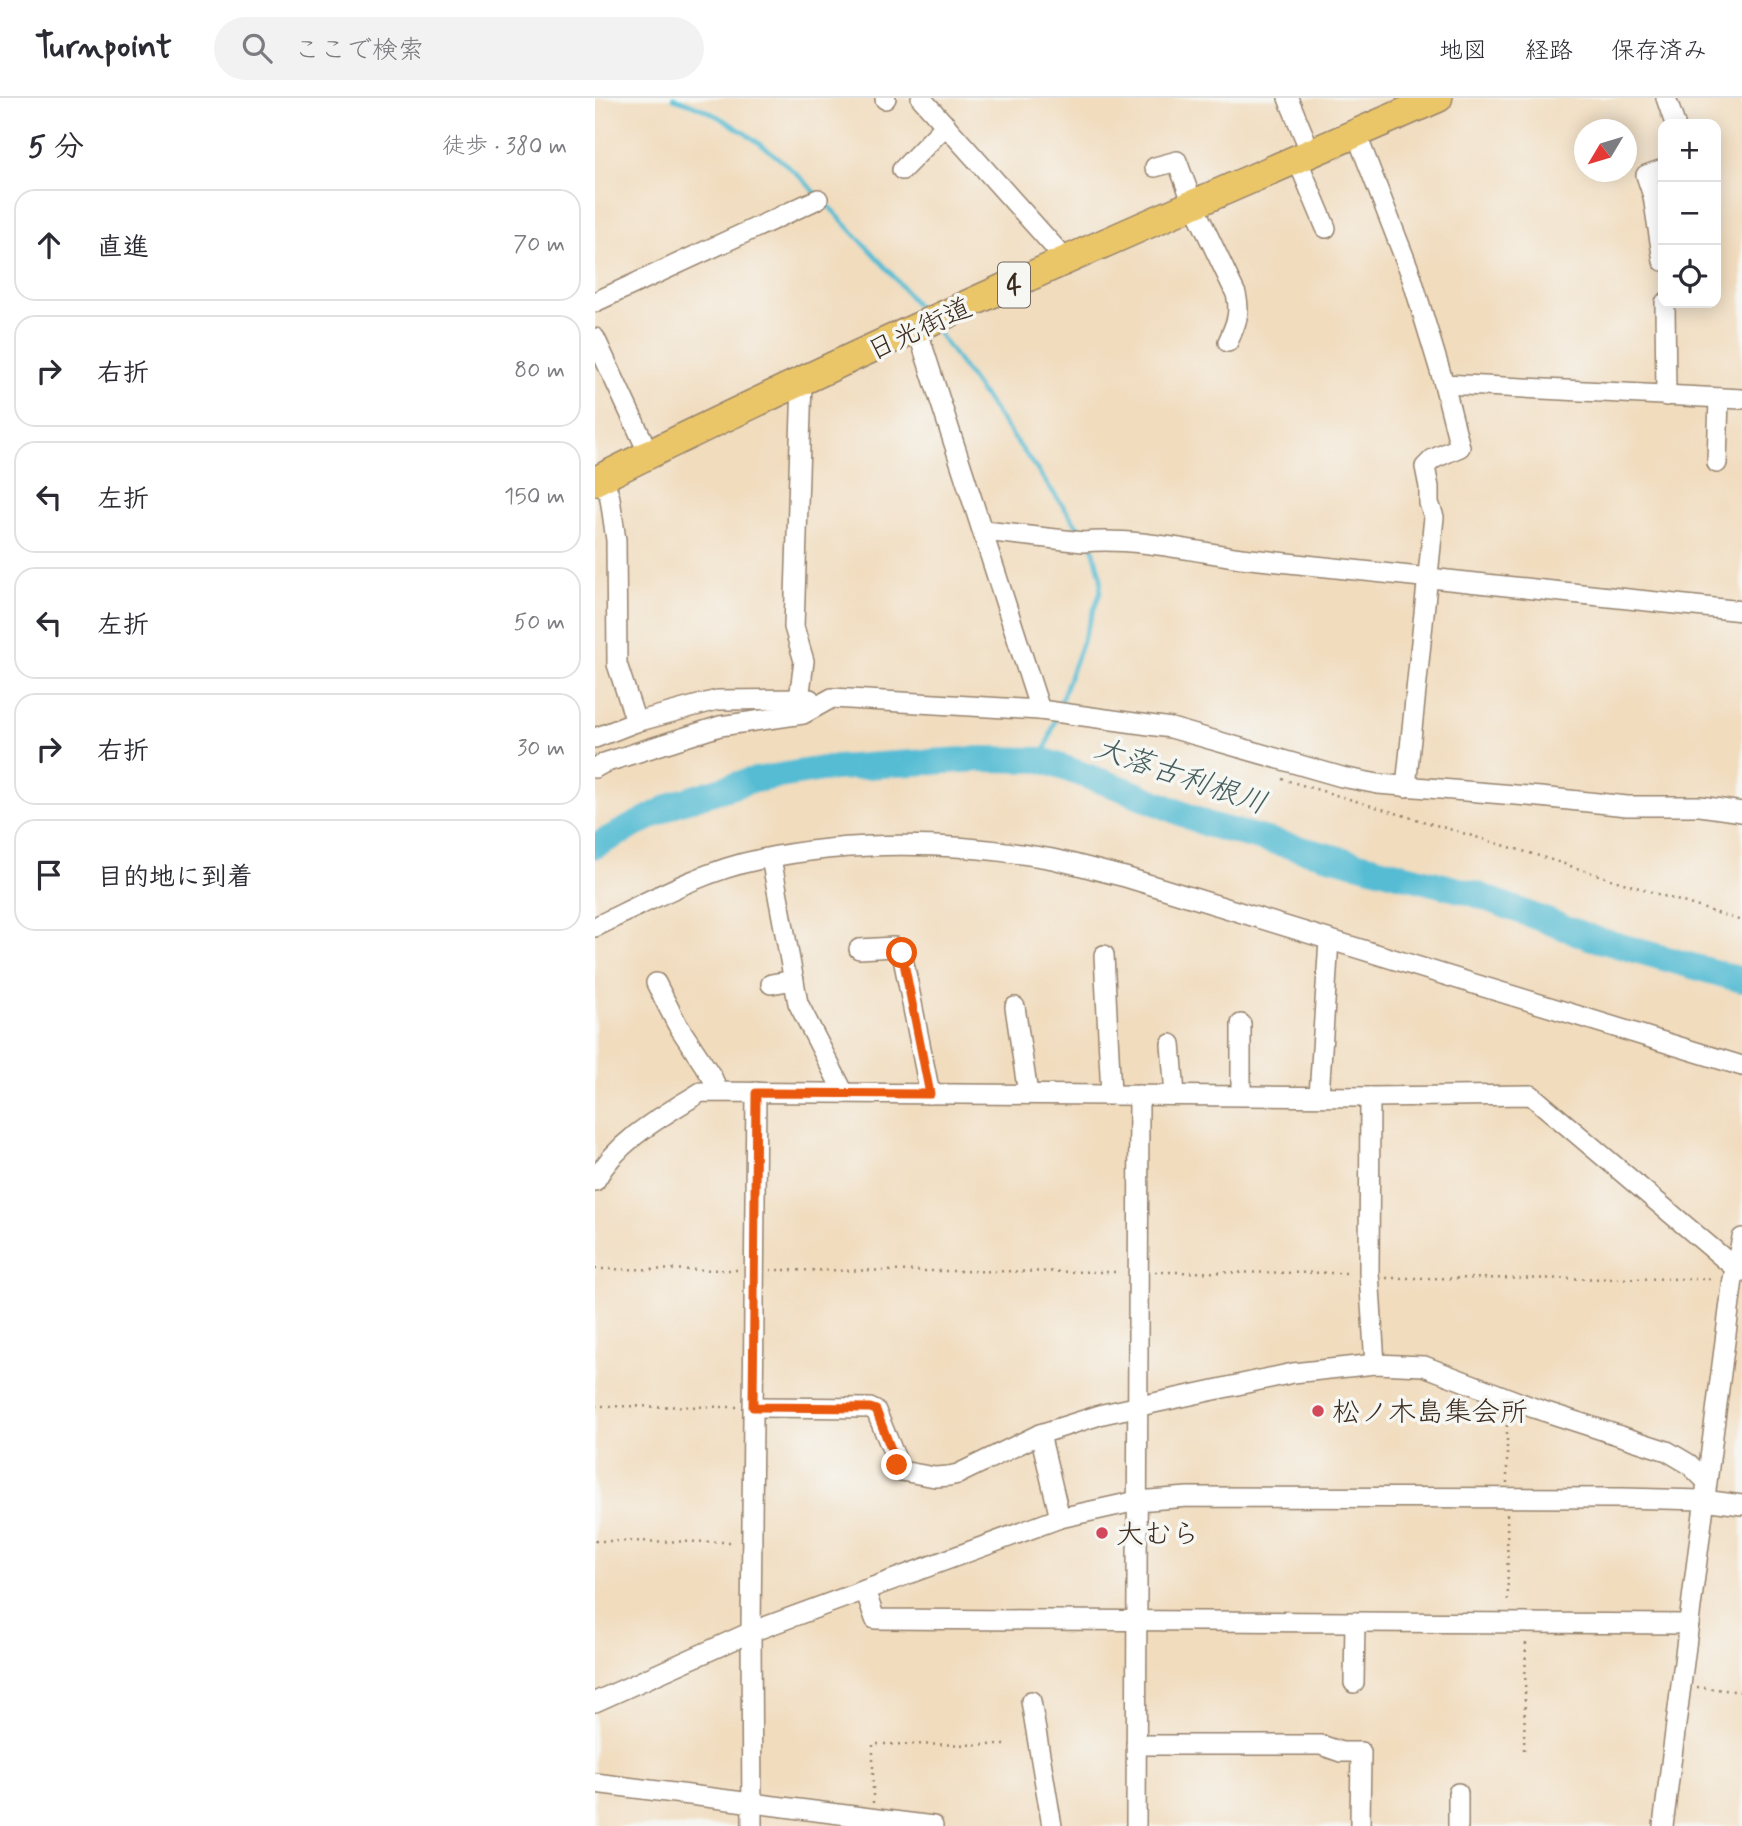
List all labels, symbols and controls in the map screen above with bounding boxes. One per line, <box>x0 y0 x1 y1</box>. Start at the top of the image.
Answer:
search box <box>214 17 704 80</box>
text: Turnpoint <box>35 26 172 70</box>
icon: search <box>238 29 276 67</box>
text: ここで検索 <box>294 34 424 68</box>
text: 地図 <box>1439 36 1487 67</box>
text: 経路 <box>1525 36 1573 67</box>
text: 保存済み <box>1611 36 1707 67</box>
north arrow <box>1574 119 1637 182</box>
map controls <box>1658 119 1721 308</box>
button: + <box>1658 119 1721 182</box>
text: 5 分 <box>28 128 84 167</box>
text: 徒歩 · 380 m <box>442 132 567 162</box>
button: − <box>1658 182 1721 245</box>
icon: ahead <box>30 226 68 264</box>
text: 70 m <box>513 230 565 260</box>
text: 直進 <box>97 231 149 265</box>
button: locate <box>1658 245 1721 308</box>
road number: 4 <box>998 262 1030 308</box>
street label: 日光街道 <box>861 290 979 371</box>
icon: right <box>30 352 68 390</box>
text: 80 m <box>514 356 565 386</box>
text: 右折 <box>97 357 149 391</box>
icon: left <box>30 478 68 516</box>
text: 150 m <box>504 482 565 512</box>
text: 左折 <box>97 483 149 517</box>
icon: left <box>30 604 68 642</box>
text: 50 m <box>514 608 565 638</box>
text: 左折 <box>97 609 149 643</box>
water label: 大落古利根川 <box>1089 729 1272 824</box>
icon: right <box>30 730 68 768</box>
text: 30 m <box>517 734 565 764</box>
text: 右折 <box>97 735 149 769</box>
icon: arrive <box>30 856 68 894</box>
text: 目的地に到着 <box>97 861 253 895</box>
route start <box>886 937 917 968</box>
place label: 松ノ木島集会所 <box>1332 1395 1528 1432</box>
marker: 松ノ木島集会所 <box>1310 1403 1326 1419</box>
route end <box>881 1449 912 1480</box>
place label: 大むら <box>1116 1517 1200 1554</box>
marker: 大むら <box>1094 1525 1110 1541</box>

